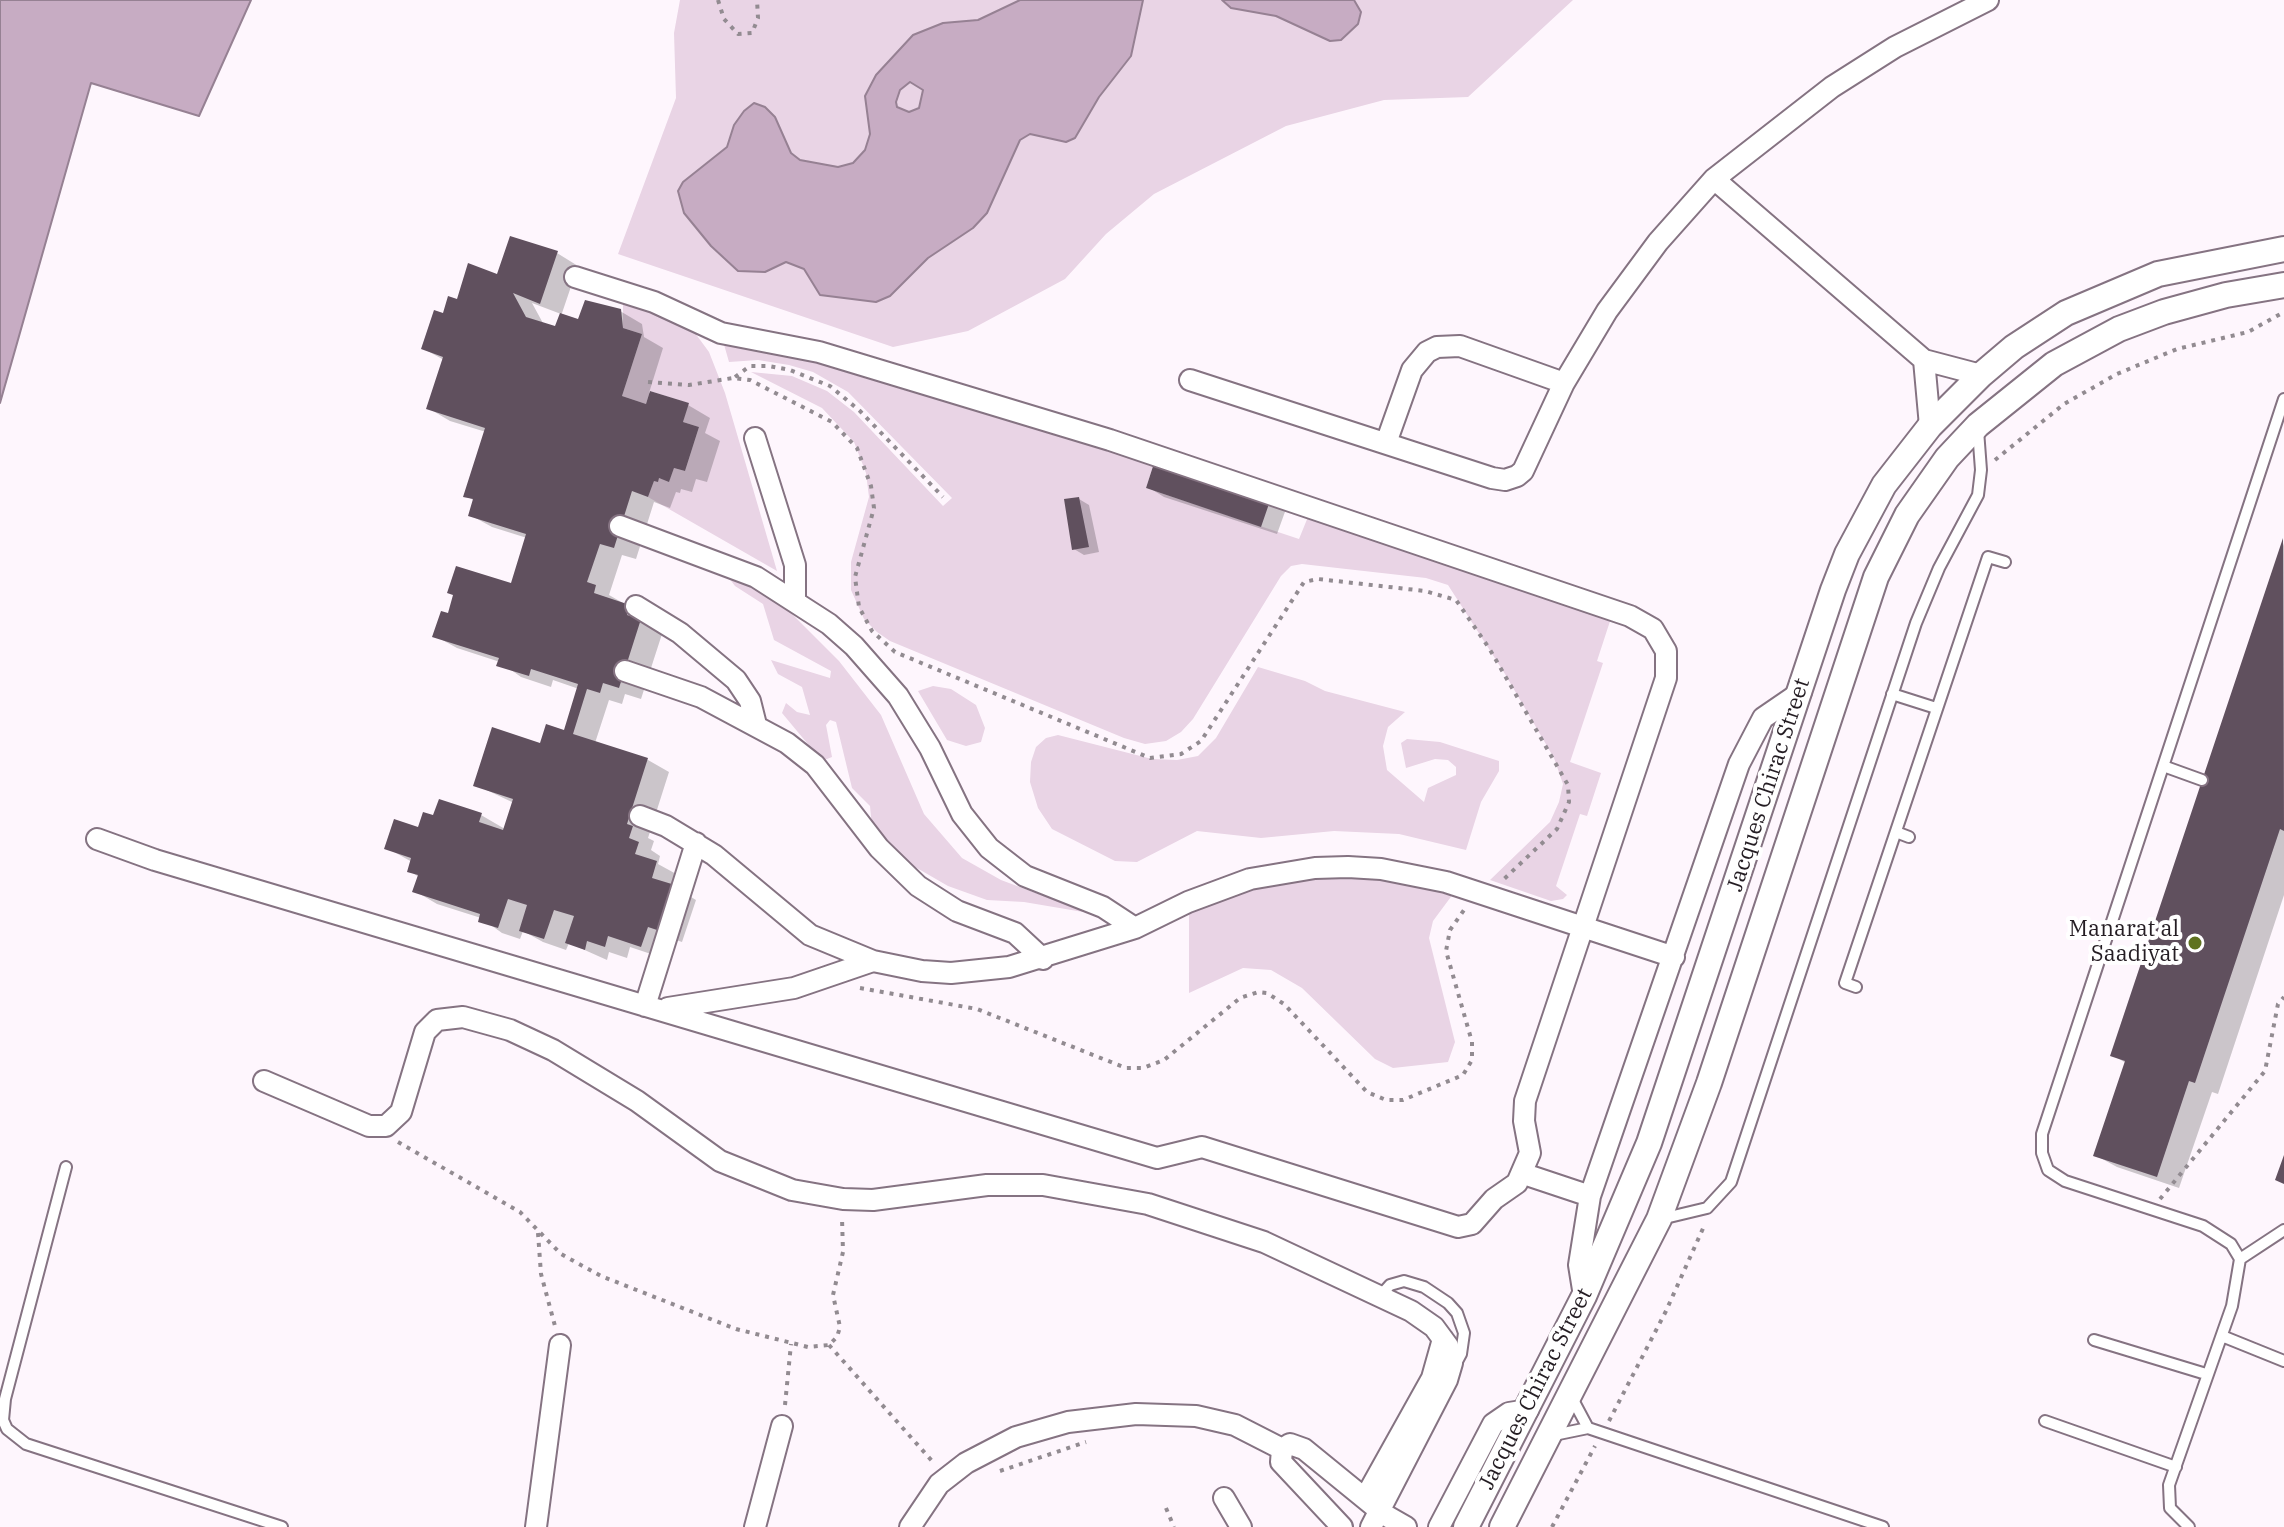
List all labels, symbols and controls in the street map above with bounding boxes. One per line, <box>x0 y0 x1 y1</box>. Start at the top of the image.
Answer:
street label: Jacques Chirac Street <box>1722 675 1816 895</box>
place label: Manarat al Saadiyat <box>2069 917 2179 968</box>
marker: Manarat al Saadiyat <box>2186 934 2204 952</box>
street label: Jacques Chirac Street <box>1474 1284 1598 1494</box>

